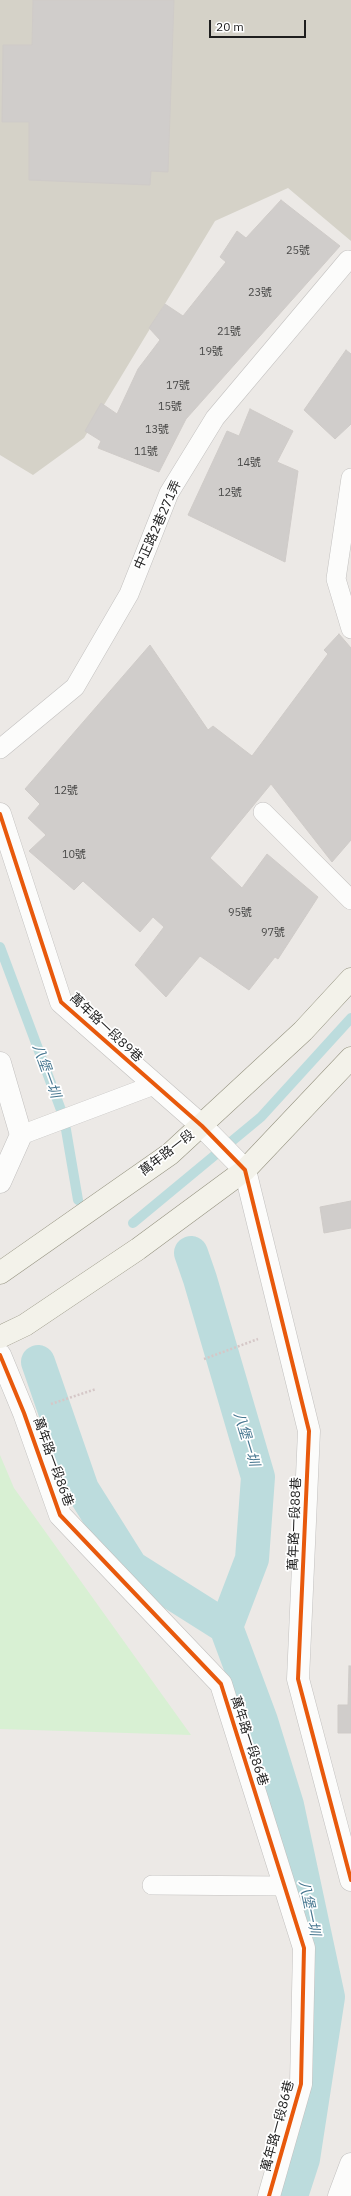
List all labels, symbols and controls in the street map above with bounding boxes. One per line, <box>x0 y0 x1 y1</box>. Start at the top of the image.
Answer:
scale bar <box>211 12 308 38</box>
text: 20 m <box>216 19 244 34</box>
house number: 25號 <box>286 244 310 258</box>
house number: 23號 <box>248 286 272 300</box>
house number: 21號 <box>217 325 241 339</box>
house number: 19號 <box>199 345 223 359</box>
house number: 17號 <box>166 379 190 393</box>
house number: 15號 <box>158 400 182 414</box>
house number: 13號 <box>145 423 169 437</box>
house number: 11號 <box>134 445 158 459</box>
house number: 14號 <box>237 456 261 470</box>
street label: 中正路2巷271弄 <box>131 478 185 572</box>
house number: 12號 <box>218 486 242 500</box>
house number: 12號 <box>54 784 78 798</box>
house number: 10號 <box>62 848 86 862</box>
house number: 95號 <box>228 906 252 920</box>
house number: 97號 <box>261 926 285 940</box>
street label: 萬年路一段89巷 <box>66 990 146 1066</box>
water label: 八堡一圳 <box>29 1042 63 1100</box>
street label: 萬年路一段 <box>137 1127 197 1179</box>
water label: 八堡一圳 <box>230 1410 262 1468</box>
street label: 萬年路一段86巷 <box>30 1415 76 1509</box>
street label: 萬年路一段88巷 <box>286 1477 304 1571</box>
street label: 萬年路一段86巷 <box>227 1694 271 1788</box>
water label: 八堡一圳 <box>295 1879 323 1937</box>
street label: 萬年路一段86巷 <box>258 2079 298 2173</box>

